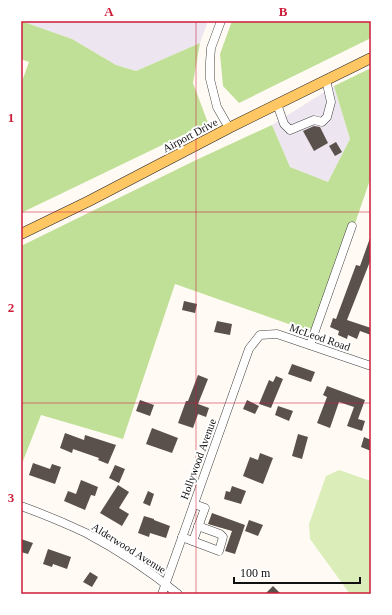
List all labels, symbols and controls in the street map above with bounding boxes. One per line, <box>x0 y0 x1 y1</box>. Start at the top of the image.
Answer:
text: A <box>104 4 114 19</box>
text: B <box>279 4 288 19</box>
text: 1 <box>8 110 14 125</box>
street label: Airport Drive <box>161 116 219 154</box>
text: 2 <box>8 300 14 315</box>
street label: McLeod Road <box>288 321 352 353</box>
street label: Hollywood Avenue <box>178 417 218 501</box>
text: 3 <box>8 490 15 505</box>
street label: Alderwood Avenue <box>90 520 168 576</box>
scale bar <box>234 559 360 585</box>
text: 100 m <box>240 566 271 580</box>

